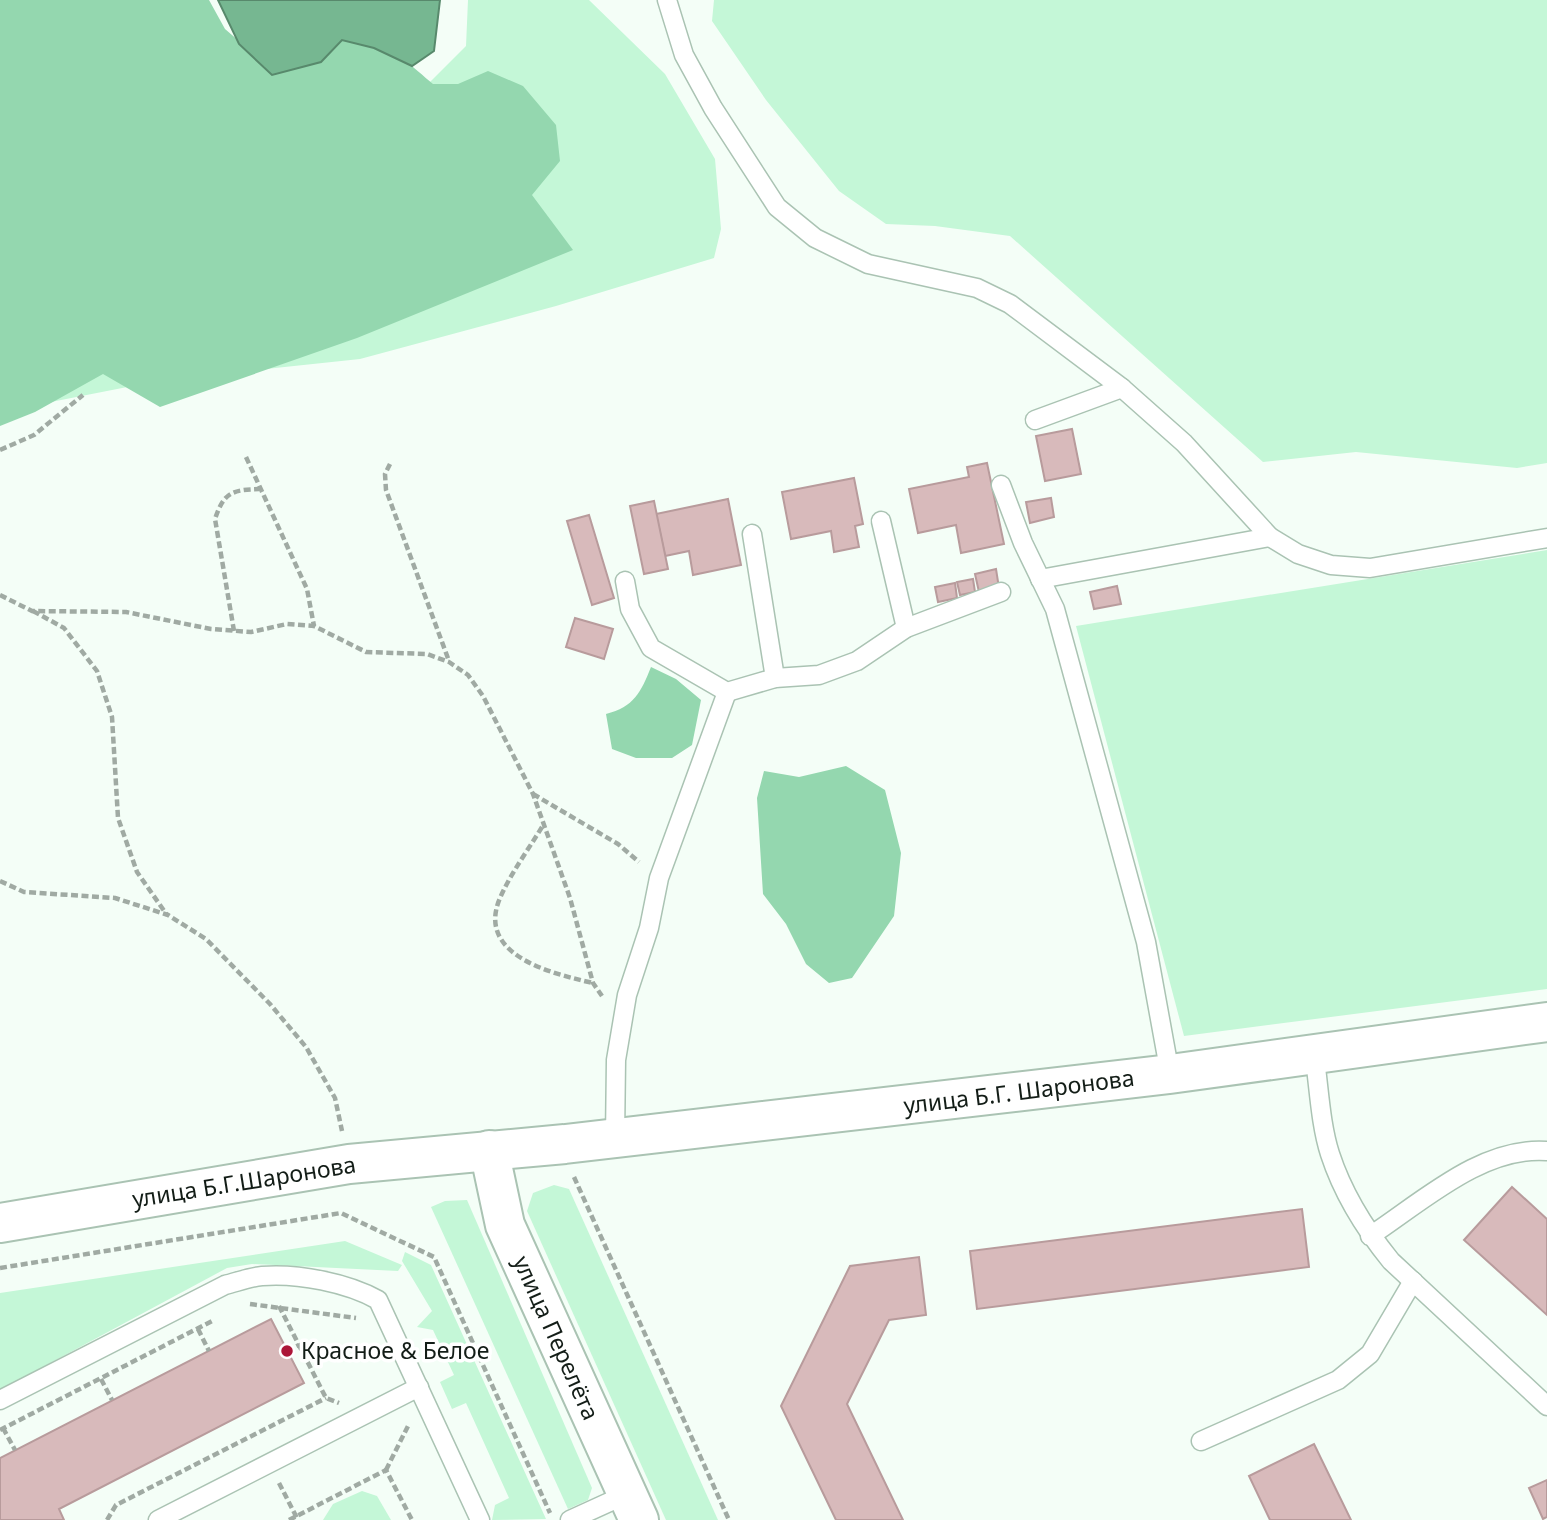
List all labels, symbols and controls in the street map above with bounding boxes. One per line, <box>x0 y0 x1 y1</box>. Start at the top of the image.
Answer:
street label: улица Б.Г. Шаронова <box>902 1061 1136 1121</box>
street label: улица Б.Г.Шаронова <box>130 1148 358 1214</box>
street label: улица Перелёта <box>506 1250 607 1425</box>
place label: Красное & Белое <box>301 1334 489 1366</box>
marker: Красное & Белое <box>279 1343 295 1359</box>

